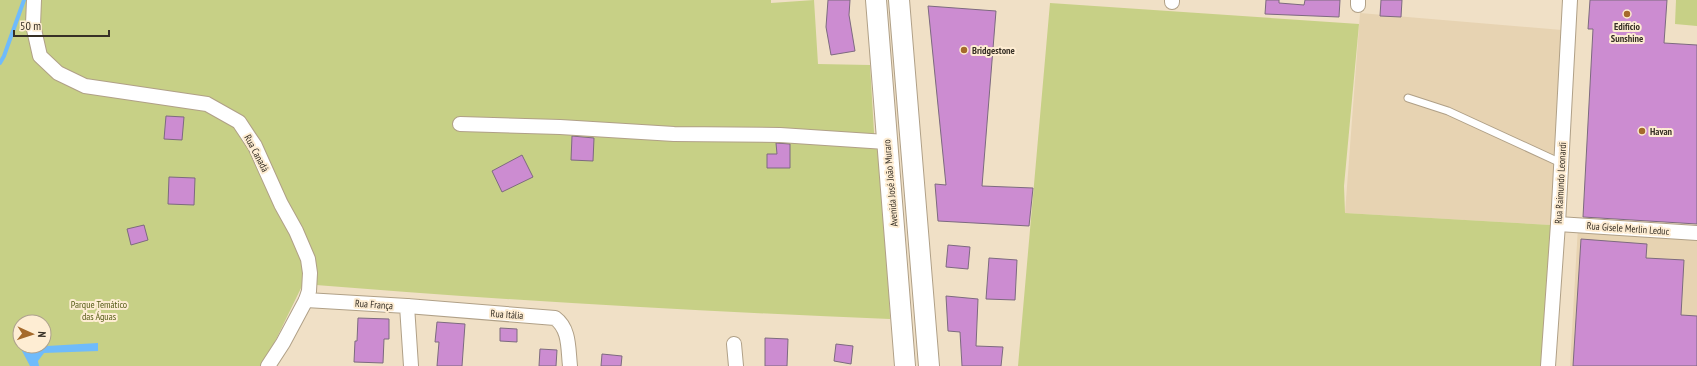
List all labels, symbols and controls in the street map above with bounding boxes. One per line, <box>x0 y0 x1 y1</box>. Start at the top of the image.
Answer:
marker: Edifício Sunshine <box>1622 9 1632 19</box>
scale bar <box>14 12 109 38</box>
text: 50 m <box>20 18 41 33</box>
place label: Edifício Sunshine <box>1611 20 1643 45</box>
place label: Bridgestone <box>972 44 1015 57</box>
marker: Bridgestone <box>959 45 969 55</box>
place label: Havan <box>1650 125 1673 138</box>
marker: Havan <box>1637 126 1647 136</box>
street label: Rua Canadá <box>241 132 272 174</box>
street label: Avenida José João Muraro <box>880 139 901 227</box>
street label: Rua Raimundo Leonardi <box>1552 142 1569 224</box>
street label: Rua Gisele Merlin Leduc <box>1586 219 1670 238</box>
street label: Rua França <box>355 297 393 312</box>
park label: Parque Temático das Águas <box>71 298 127 323</box>
street label: Rua Itália <box>490 307 524 322</box>
north arrow <box>12 314 52 354</box>
text: N <box>35 331 49 338</box>

